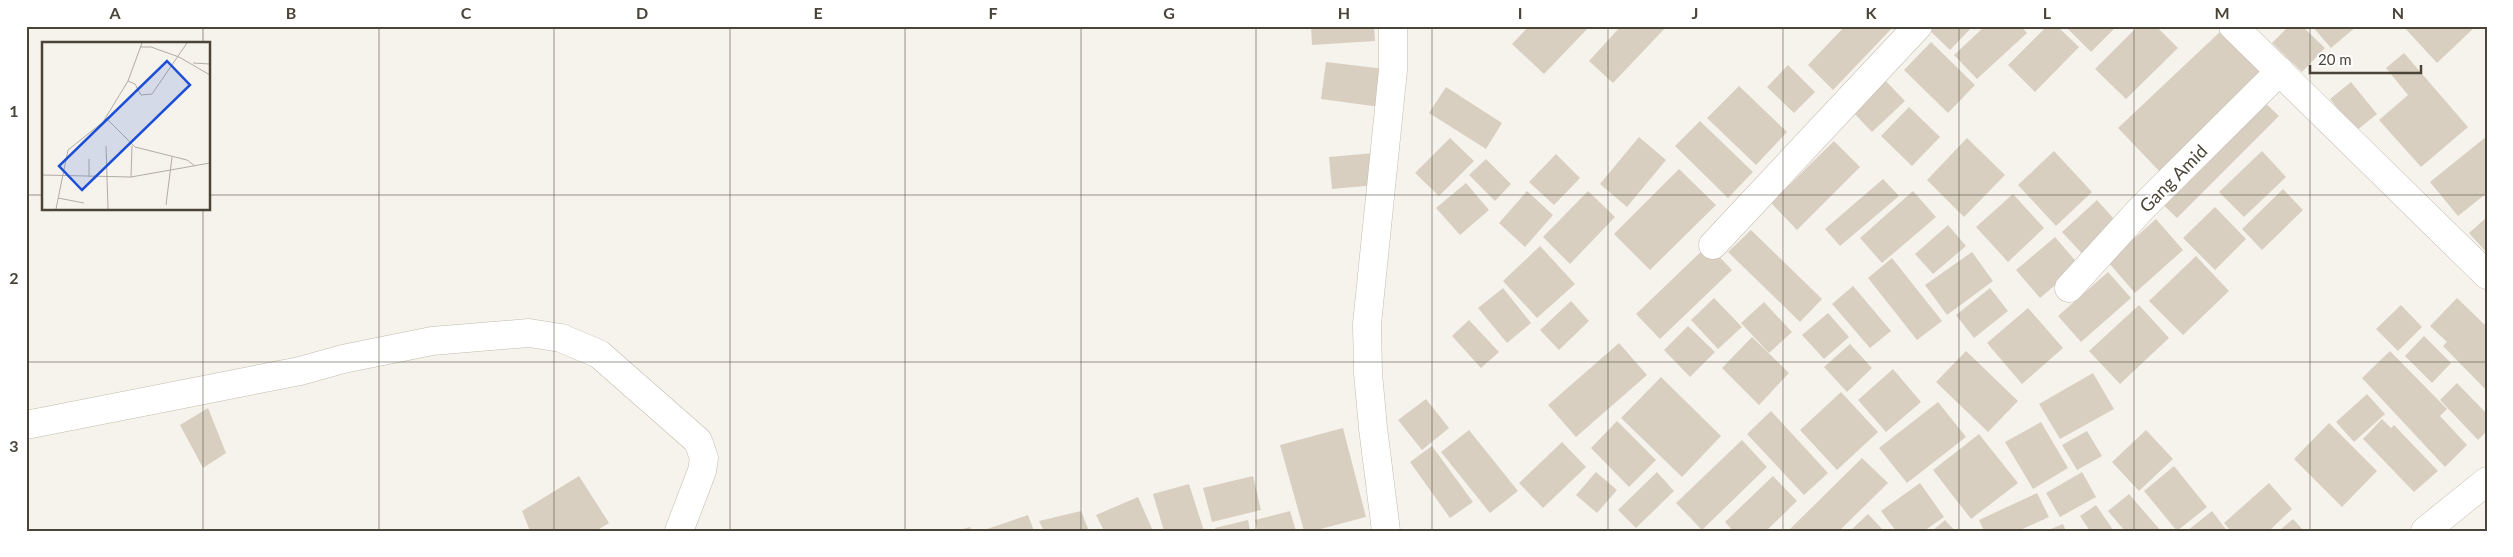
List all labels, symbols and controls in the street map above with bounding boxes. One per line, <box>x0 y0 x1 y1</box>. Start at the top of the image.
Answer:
text: A <box>108 3 121 22</box>
text: B <box>286 3 296 22</box>
text: C <box>461 3 472 22</box>
text: D <box>636 3 648 22</box>
text: E <box>813 3 823 22</box>
text: F <box>988 3 998 22</box>
text: G <box>1163 3 1175 22</box>
text: H <box>1338 3 1350 22</box>
text: I <box>1518 3 1522 22</box>
text: J <box>1692 3 1698 22</box>
text: K <box>1866 3 1878 22</box>
text: L <box>2043 3 2052 22</box>
text: M <box>2214 3 2230 22</box>
text: N <box>2392 3 2404 22</box>
inset map <box>42 42 210 210</box>
scale bar <box>2310 42 2422 74</box>
text: 20 m <box>2318 50 2352 68</box>
text: 1 <box>9 101 19 120</box>
street label: Gang Amid <box>2135 140 2211 216</box>
text: 2 <box>9 268 19 287</box>
text: 3 <box>9 436 19 455</box>

